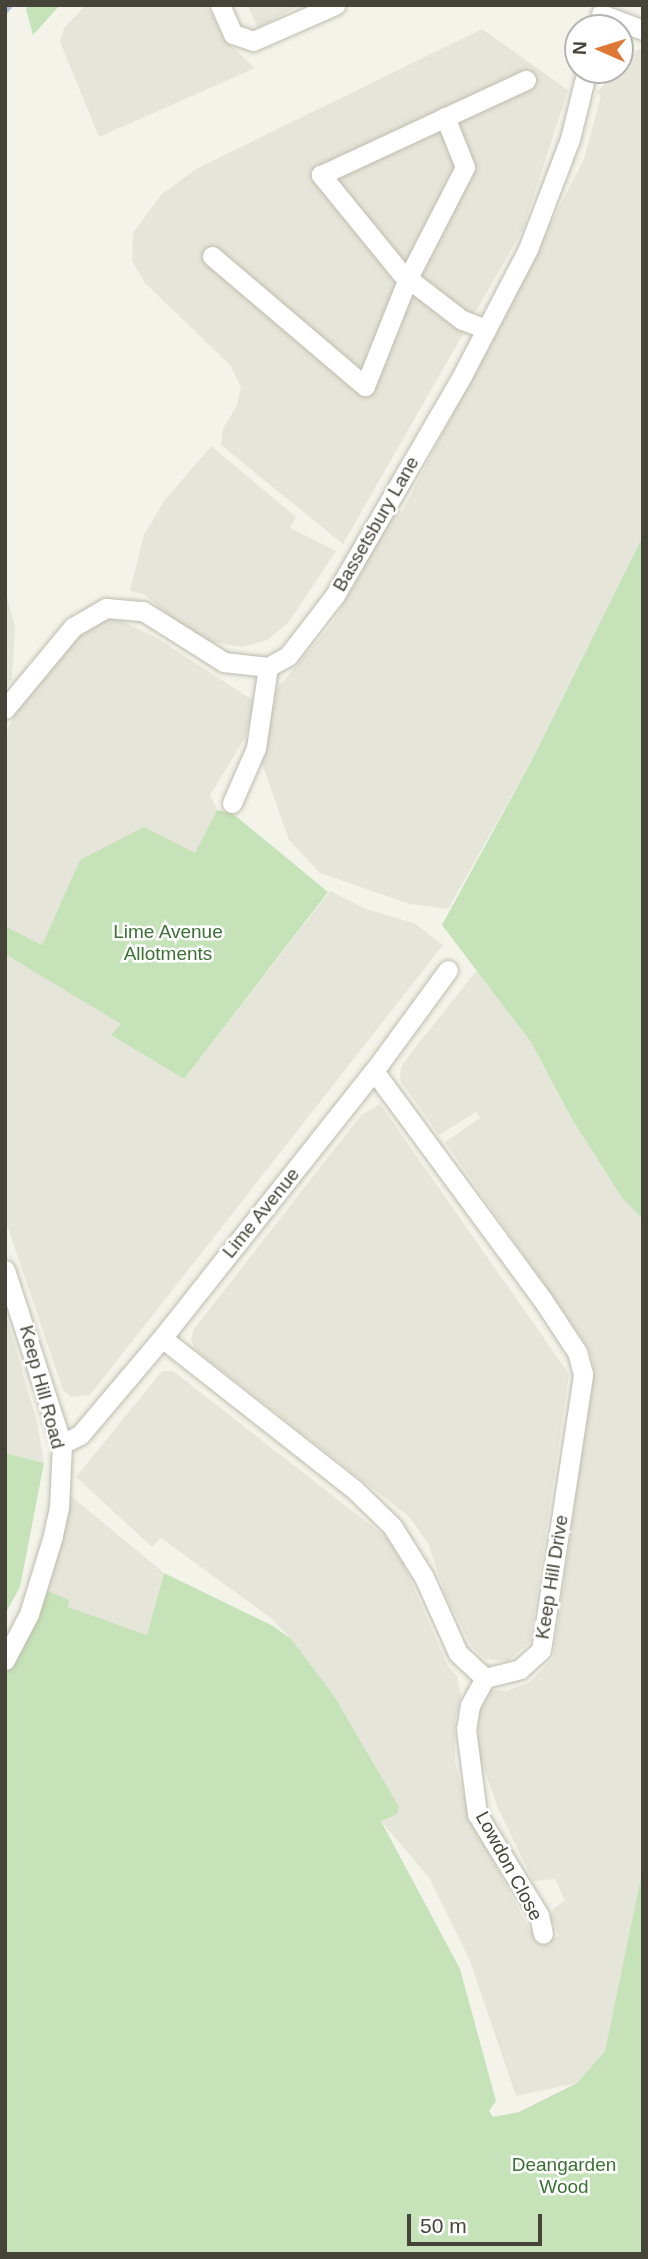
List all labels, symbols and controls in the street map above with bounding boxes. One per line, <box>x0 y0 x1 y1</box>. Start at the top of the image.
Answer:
north arrow <box>564 14 634 84</box>
text: N <box>569 41 590 55</box>
street label: Bassetsbury Lane <box>328 452 424 596</box>
park label: Lime Avenue Allotments <box>113 921 223 965</box>
street label: Lime Avenue <box>217 1163 305 1263</box>
street label: Keep Hill Road <box>15 1323 69 1451</box>
street label: Keep Hill Drive <box>531 1513 573 1641</box>
street label: Lowdon Close <box>471 1807 547 1925</box>
park label: Deangarden Wood <box>512 2154 616 2198</box>
scale bar <box>410 2200 545 2244</box>
text: 50 m <box>420 2214 467 2237</box>

